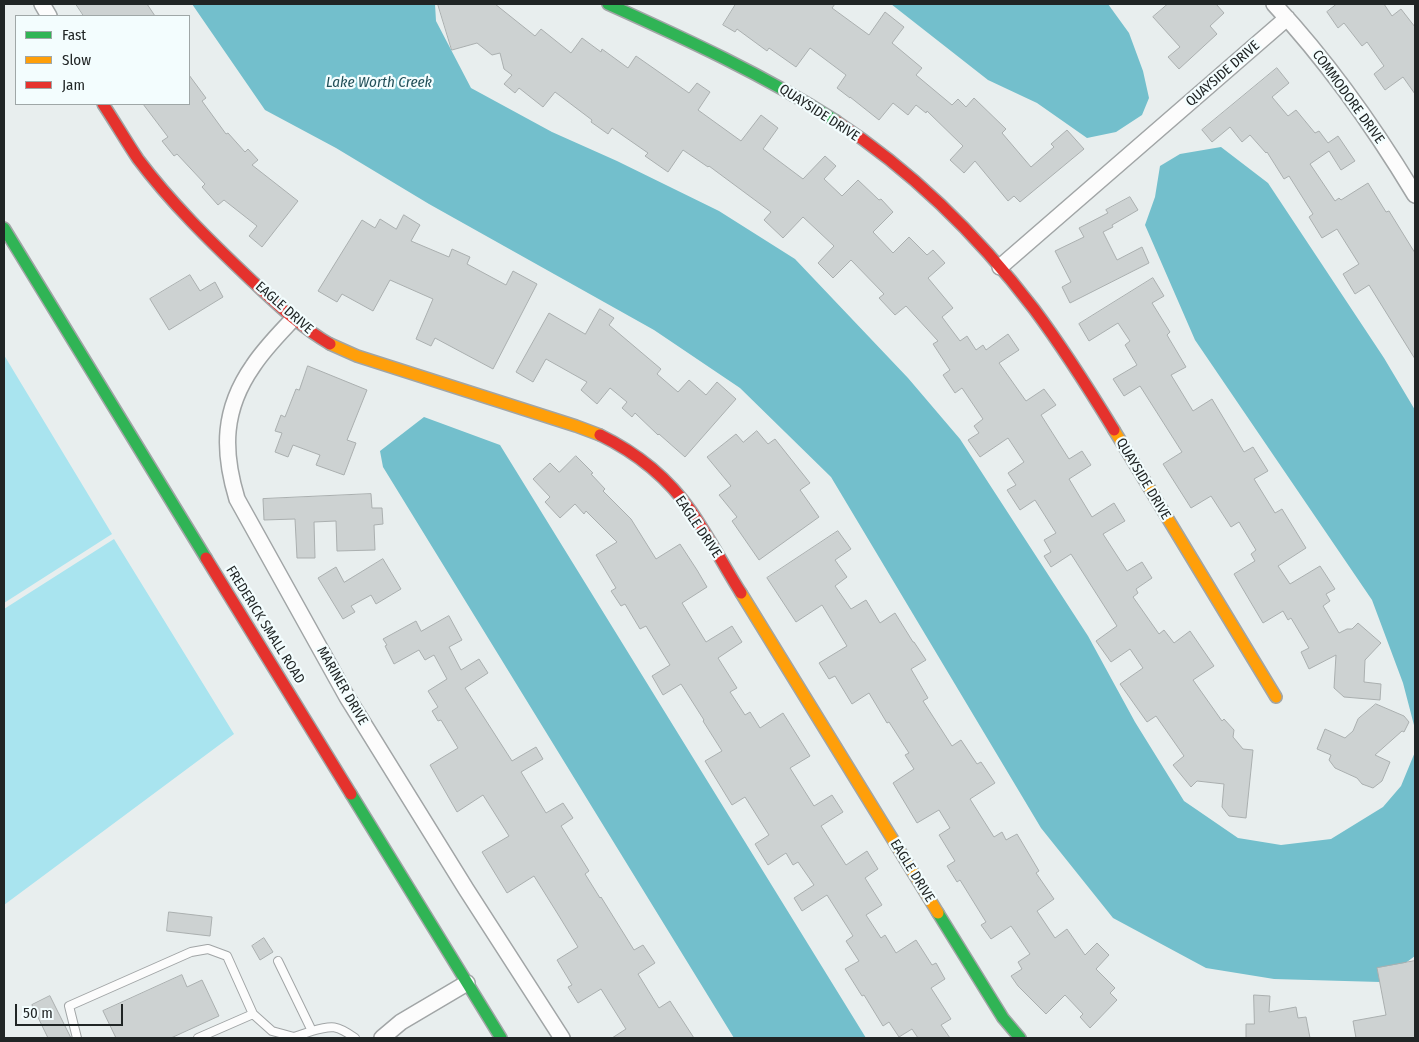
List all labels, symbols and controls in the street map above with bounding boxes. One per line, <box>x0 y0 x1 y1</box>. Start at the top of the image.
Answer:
legend <box>15 15 190 105</box>
text: Fast <box>62 26 86 44</box>
street label: QUAYSIDE DRIVE <box>1183 37 1263 111</box>
street label: COMMODORE DRIVE <box>1308 47 1388 147</box>
text: Slow <box>62 51 91 69</box>
water label: Lake Worth Creek <box>326 74 432 92</box>
text: Jam <box>62 76 85 94</box>
street label: QUAYSIDE DRIVE <box>776 81 862 145</box>
street label: EAGLE DRIVE <box>252 278 316 338</box>
street label: QUAYSIDE DRIVE <box>1112 435 1174 523</box>
street label: EAGLE DRIVE <box>671 493 725 561</box>
street label: FREDERICK SMALL ROAD <box>222 563 308 687</box>
street label: MARINER DRIVE <box>313 644 371 728</box>
street label: EAGLE DRIVE <box>886 836 938 906</box>
scale bar <box>18 994 125 1026</box>
text: 50 m <box>23 1004 53 1022</box>

